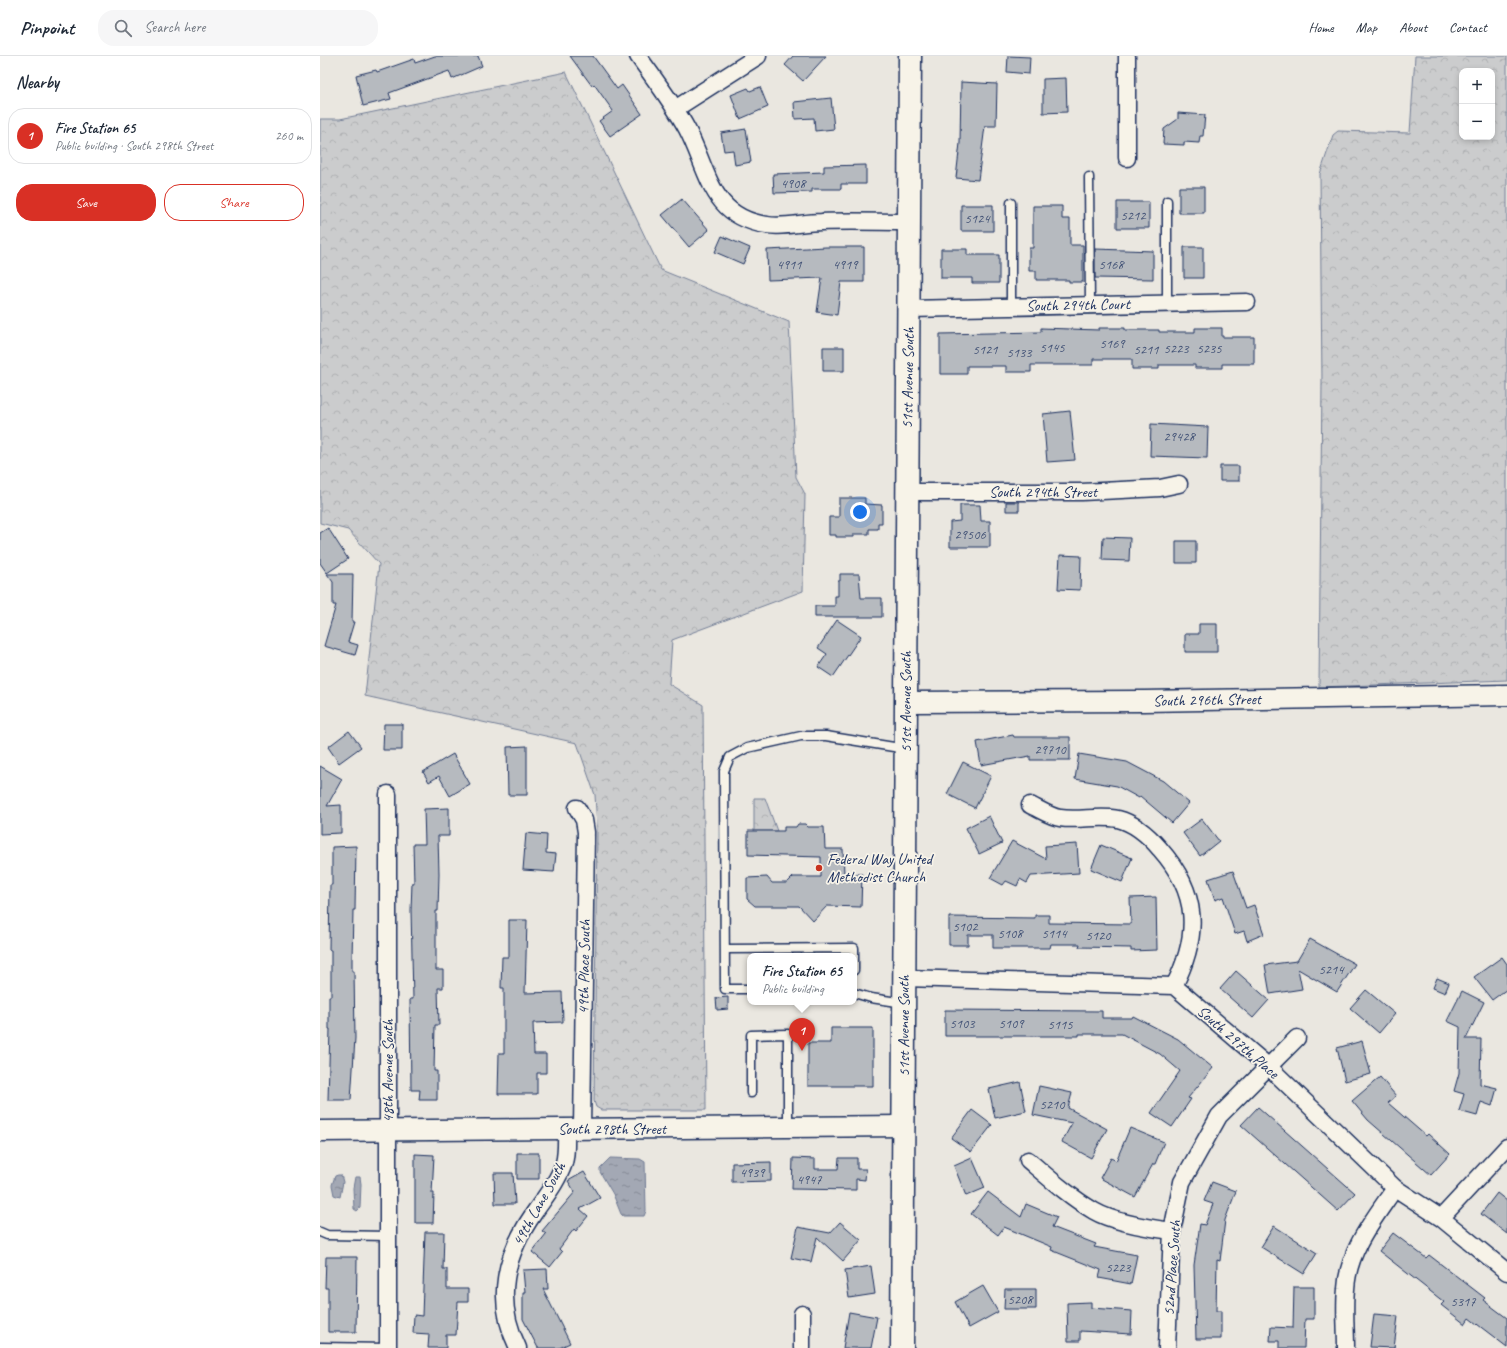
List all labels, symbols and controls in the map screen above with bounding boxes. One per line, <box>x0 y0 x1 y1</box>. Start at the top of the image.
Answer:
search box <box>98 10 378 46</box>
text: Pinpoint <box>20 16 74 40</box>
icon: search <box>112 17 134 39</box>
text: Search here <box>144 18 205 37</box>
text: Home <box>1308 19 1334 36</box>
text: Map <box>1356 19 1377 36</box>
text: About <box>1399 19 1427 36</box>
text: Contact <box>1449 19 1487 36</box>
map controls <box>1459 68 1495 140</box>
button: + <box>1459 68 1495 104</box>
text: Nearby <box>16 72 59 93</box>
button: − <box>1459 104 1495 140</box>
text: Fire Station 65 <box>55 119 135 138</box>
text: 1 <box>27 128 33 144</box>
text: 260 m <box>275 128 303 144</box>
text: Public building · South 298th Street <box>55 138 213 154</box>
house number: 4908 <box>780 175 807 192</box>
button: Save <box>16 184 156 221</box>
button: Share <box>164 184 304 221</box>
house number: 5212 <box>1120 207 1147 224</box>
house number: 5124 <box>964 210 991 227</box>
house number: 4911 <box>776 256 802 273</box>
house number: 4919 <box>832 256 859 273</box>
house number: 5168 <box>1098 256 1125 273</box>
street label: South 294th Court <box>1026 294 1132 316</box>
street label: 51st Avenue South <box>897 326 919 429</box>
house number: 5169 <box>1099 335 1126 352</box>
house number: 5145 <box>1039 339 1065 356</box>
house number: 5223 <box>1163 340 1190 357</box>
house number: 5235 <box>1196 340 1222 357</box>
house number: 5121 <box>972 341 998 358</box>
house number: 5211 <box>1133 341 1159 358</box>
house number: 5133 <box>1006 344 1033 361</box>
house number: 29428 <box>1163 428 1196 445</box>
street label: South 294th Street <box>989 482 1099 502</box>
your location <box>850 502 870 522</box>
house number: 29506 <box>954 526 986 543</box>
street label: 51st Avenue South <box>896 651 916 753</box>
street label: South 296th Street <box>1153 689 1263 711</box>
house number: 29710 <box>1034 741 1067 758</box>
place label: Federal Way United Methodist Church <box>827 849 935 887</box>
marker: Federal Way United Methodist Church <box>814 863 824 873</box>
house number: 5102 <box>952 918 979 935</box>
street label: 49th Place South <box>573 919 595 1014</box>
house number: 5108 <box>997 925 1024 942</box>
house number: 5114 <box>1041 925 1068 942</box>
house number: 5120 <box>1085 927 1112 944</box>
popup <box>747 953 857 1005</box>
house number: 5214 <box>1318 961 1345 978</box>
text: Fire Station 65 <box>762 962 842 981</box>
street label: 51st Avenue South <box>894 975 914 1077</box>
text: Public building <box>762 981 824 997</box>
street label: South 297th Place <box>1193 1001 1284 1084</box>
house number: 5103 <box>949 1015 976 1032</box>
house number: 5109 <box>998 1015 1025 1032</box>
house number: 5115 <box>1047 1016 1073 1033</box>
pin: 1 <box>789 1018 815 1051</box>
street label: 48th Avenue South <box>378 1019 398 1123</box>
house number: 5210 <box>1039 1096 1066 1113</box>
street label: South 298th Street <box>558 1119 668 1139</box>
street label: 49th Lane South <box>508 1158 571 1249</box>
house number: 4939 <box>739 1164 766 1181</box>
house number: 4947 <box>796 1171 822 1188</box>
street label: 52nd Place South <box>1159 1219 1185 1316</box>
house number: 5223 <box>1105 1259 1132 1276</box>
house number: 5208 <box>1007 1291 1034 1308</box>
house number: 5317 <box>1450 1293 1476 1310</box>

